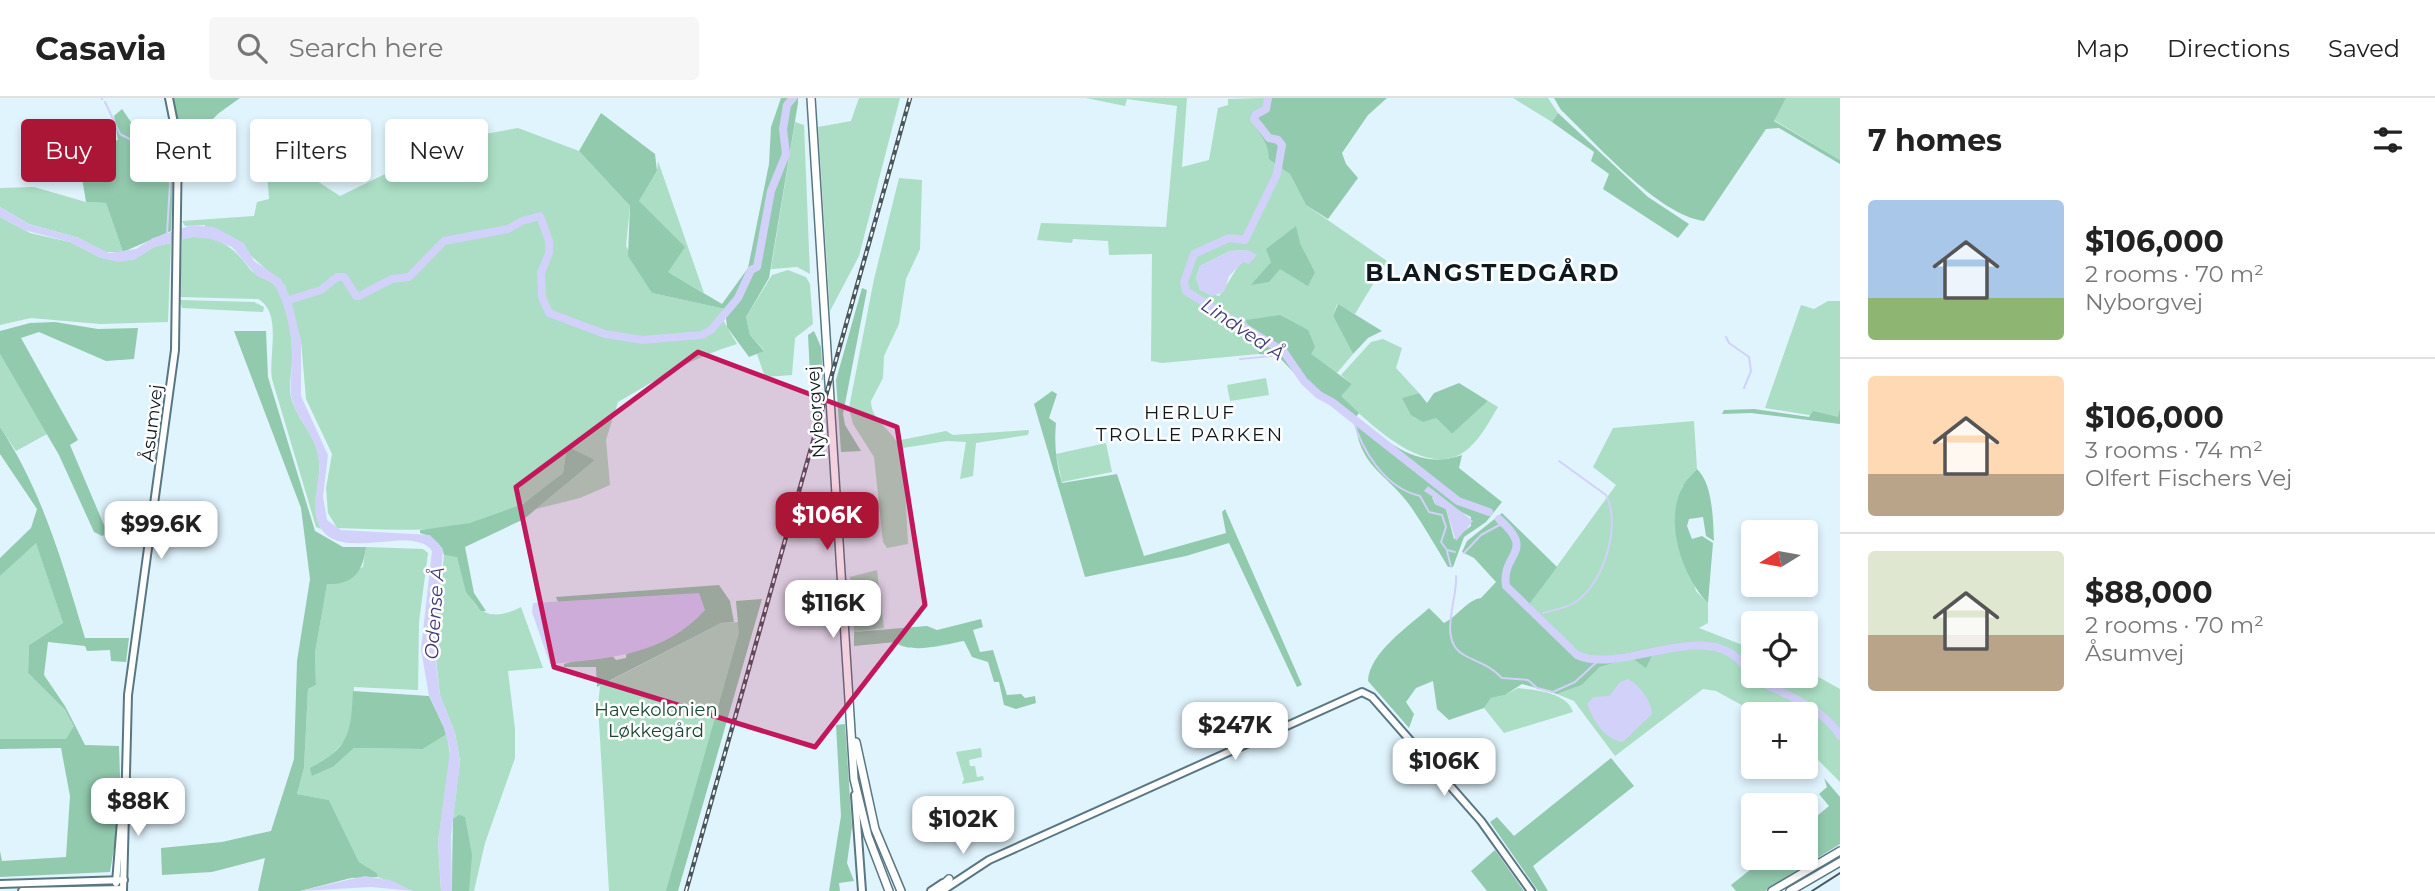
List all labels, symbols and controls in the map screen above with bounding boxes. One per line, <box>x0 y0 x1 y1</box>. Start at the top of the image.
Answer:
search box <box>209 17 699 80</box>
text: Casavia <box>35 28 167 68</box>
icon: search <box>233 29 271 67</box>
text: Search here <box>289 32 443 64</box>
text: Map <box>2076 34 2129 63</box>
text: Directions <box>2167 34 2290 63</box>
text: Saved <box>2328 34 2400 63</box>
chip: Buy <box>21 119 116 182</box>
chip: Rent <box>130 119 236 182</box>
chip: Filters <box>250 119 371 182</box>
chip: New <box>385 119 488 182</box>
icon: filters <box>2369 121 2407 159</box>
text: 7 homes <box>1868 122 2002 159</box>
text: $106,000 <box>2085 223 2224 260</box>
icon: home <box>1924 228 2008 312</box>
district label: BLANGSTEDGÅRD <box>1365 257 1621 287</box>
text: 2 rooms · 70 m² <box>2085 260 2264 288</box>
text: Nyborgvej <box>2085 288 2203 316</box>
water label: Lindved Å <box>1197 293 1289 366</box>
street label: Nyborgvej <box>802 365 830 459</box>
street label: Åsumvej <box>135 383 168 463</box>
text: $106,000 <box>2085 399 2224 436</box>
district label: HERLUF TROLLE PARKEN <box>1096 401 1284 446</box>
icon: home <box>1924 404 2008 488</box>
text: 3 rooms · 74 m² <box>2085 436 2263 464</box>
text: Olfert Fischers Vej <box>2085 464 2292 492</box>
pin: $106K <box>778 492 876 552</box>
text: $106K <box>792 501 862 529</box>
pin: $99.6K <box>104 502 218 561</box>
text: $99.6K <box>121 510 201 538</box>
north arrow <box>1741 520 1818 597</box>
map controls <box>1741 520 1818 870</box>
water label: Odense Å <box>420 566 449 660</box>
text: $88,000 <box>2085 574 2213 611</box>
icon: home <box>1924 579 2008 663</box>
pin: $116K <box>784 580 882 640</box>
text: $116K <box>801 589 865 617</box>
button: locate <box>1741 611 1818 688</box>
text: 2 rooms · 70 m² <box>2085 611 2264 639</box>
text: Åsumvej <box>2085 639 2184 667</box>
park label: Havekolonien Løkkegård <box>594 699 718 742</box>
pin: $247K <box>1186 702 1284 762</box>
button: + <box>1741 702 1818 779</box>
text: $247K <box>1198 711 1272 739</box>
pin: $106K <box>1395 738 1493 798</box>
text: $106K <box>1409 747 1479 775</box>
pin: $88K <box>97 778 179 838</box>
text: $88K <box>107 787 169 815</box>
button: − <box>1741 793 1818 870</box>
pin: $102K <box>914 796 1012 856</box>
text: $102K <box>928 805 998 833</box>

